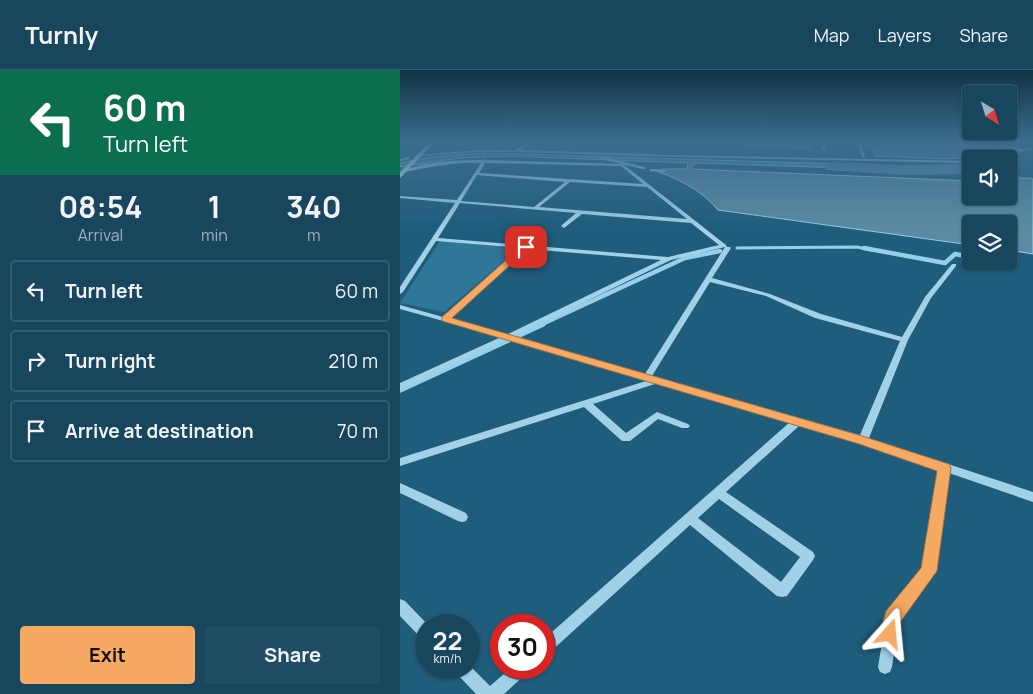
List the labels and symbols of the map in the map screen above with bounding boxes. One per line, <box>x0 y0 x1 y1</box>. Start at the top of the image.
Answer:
north arrow <box>962 85 1018 140</box>
pin <box>505 226 547 268</box>
position arrow <box>863 607 915 659</box>
speed limit sign: 30 <box>490 614 555 679</box>

